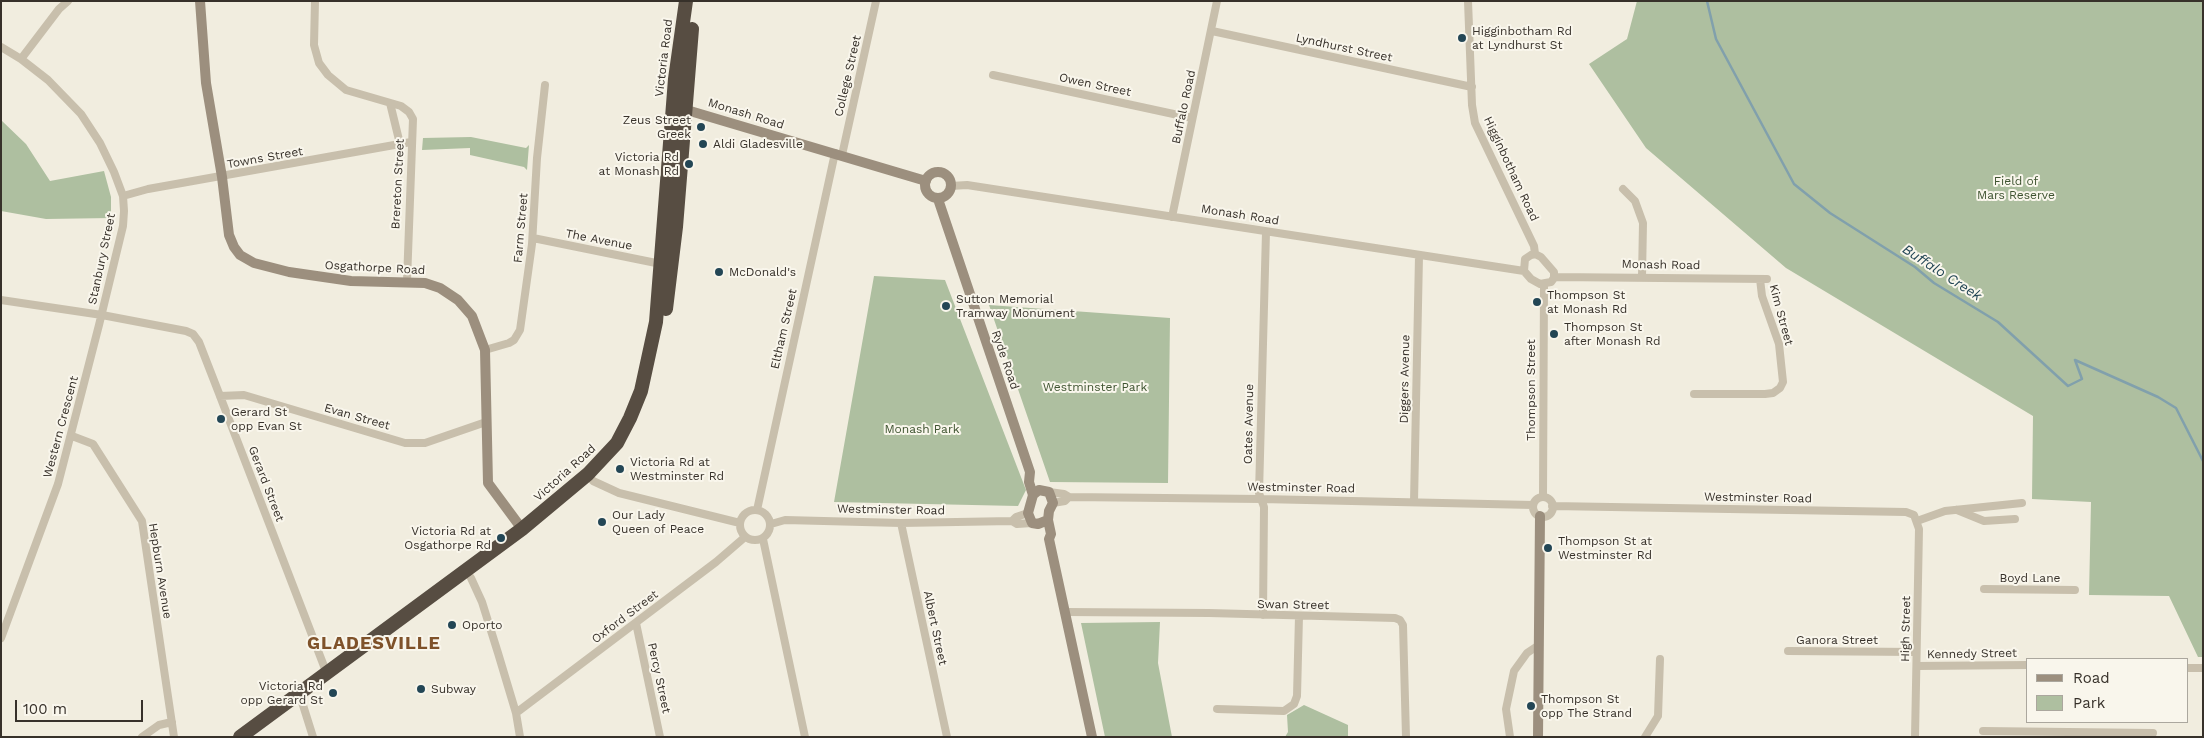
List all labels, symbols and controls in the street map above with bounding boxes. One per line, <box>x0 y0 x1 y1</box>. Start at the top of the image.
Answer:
street label: Victoria Road <box>652 18 676 98</box>
place label: Higginbotham Rd at Lyndhurst St <box>1472 24 1572 52</box>
street label: Lyndhurst Street <box>1294 31 1394 65</box>
marker: Higginbotham Rd at Lyndhurst St <box>1456 32 1468 44</box>
street label: College Street <box>832 34 864 118</box>
street label: Buffalo Road <box>1169 69 1199 145</box>
street label: Owen Street <box>1058 70 1132 100</box>
street label: Monash Road <box>706 96 786 132</box>
place label: Zeus Street Greek <box>623 113 691 141</box>
street label: Higginbotham Road <box>1480 114 1542 224</box>
marker: Zeus Street Greek <box>695 121 707 133</box>
place label: Aldi Gladesville <box>713 137 803 151</box>
street label: Brereton Street <box>388 138 408 230</box>
marker: Aldi Gladesville <box>697 138 709 150</box>
street label: Towns Street <box>226 144 304 172</box>
place label: Victoria Rd at Monash Rd <box>599 150 679 178</box>
marker: Victoria Rd at Monash Rd <box>683 158 695 170</box>
park label: Field of Mars Reserve <box>1977 174 2055 202</box>
street label: Farm Street <box>511 192 531 264</box>
street label: Monash Road <box>1200 202 1280 228</box>
street label: Stanbury Street <box>85 212 119 306</box>
street label: The Avenue <box>564 226 634 254</box>
water label: Buffalo Creek <box>1899 241 1985 305</box>
street label: Monash Road <box>1622 257 1700 273</box>
street label: Osgathorpe Road <box>324 258 426 278</box>
place label: McDonald's <box>729 265 796 279</box>
marker: McDonald's <box>713 266 725 278</box>
street label: Kim Street <box>1766 283 1796 347</box>
street label: Eltham Street <box>768 287 800 371</box>
place label: Thompson St at Monash Rd <box>1547 288 1627 316</box>
place label: Sutton Memorial Tramway Monument <box>956 292 1075 320</box>
marker: Thompson St at Monash Rd <box>1531 296 1543 308</box>
marker: Sutton Memorial Tramway Monument <box>940 300 952 312</box>
place label: Thompson St after Monash Rd <box>1564 320 1661 348</box>
marker: Thompson St after Monash Rd <box>1548 328 1560 340</box>
street label: Ryde Road <box>988 329 1022 391</box>
street label: Diggers Avenue <box>1397 334 1413 424</box>
street label: Thompson Street <box>1524 339 1538 441</box>
street label: Western Crescent <box>40 374 82 480</box>
park label: Westminster Park <box>1043 380 1147 394</box>
street label: Oates Avenue <box>1241 384 1257 464</box>
street label: Evan Street <box>322 401 392 433</box>
place label: Gerard St opp Evan St <box>231 405 302 433</box>
marker: Gerard St opp Evan St <box>215 413 227 425</box>
park label: Monash Park <box>884 422 960 436</box>
street label: Victoria Road <box>531 441 599 505</box>
street label: Gerard Street <box>245 444 287 524</box>
place label: Victoria Rd at Westminster Rd <box>630 455 724 483</box>
marker: Victoria Rd at Westminster Rd <box>614 463 626 475</box>
street label: Westminster Road <box>1247 480 1355 496</box>
street label: Westminster Road <box>1704 490 1812 506</box>
street label: Westminster Road <box>837 502 945 518</box>
place label: Our Lady Queen of Peace <box>612 508 704 536</box>
marker: Our Lady Queen of Peace <box>596 516 608 528</box>
street label: Hepburn Avenue <box>145 522 175 620</box>
place label: Victoria Rd at Osgathorpe Rd <box>404 524 491 552</box>
marker: Victoria Rd at Osgathorpe Rd <box>495 532 507 544</box>
place label: Thompson St at Westminster Rd <box>1558 534 1652 562</box>
marker: Thompson St at Westminster Rd <box>1542 542 1554 554</box>
street label: Boyd Lane <box>2000 571 2060 585</box>
street label: Oxford Street <box>589 587 661 647</box>
street label: Albert Street <box>920 589 950 667</box>
street label: High Street <box>1898 596 1914 662</box>
street label: Swan Street <box>1257 597 1329 613</box>
place label: Oporto <box>462 618 502 632</box>
marker: Oporto <box>446 619 458 631</box>
district label: GLADESVILLE <box>306 633 442 655</box>
street label: Ganora Street <box>1796 633 1878 647</box>
street label: Percy Street <box>644 641 674 715</box>
street label: Kennedy Street <box>1927 646 2017 662</box>
legend <box>2026 658 2189 723</box>
text: Road <box>2073 669 2110 687</box>
place label: Victoria Rd opp Gerard St <box>240 679 323 707</box>
place label: Subway <box>431 682 476 696</box>
marker: Subway <box>415 683 427 695</box>
marker: Victoria Rd opp Gerard St <box>327 687 339 699</box>
scale bar <box>18 690 145 722</box>
place label: Thompson St opp The Strand <box>1541 692 1632 720</box>
text: Park <box>2073 694 2105 712</box>
text: 100 m <box>23 700 67 718</box>
marker: Thompson St opp The Strand <box>1525 700 1537 712</box>

